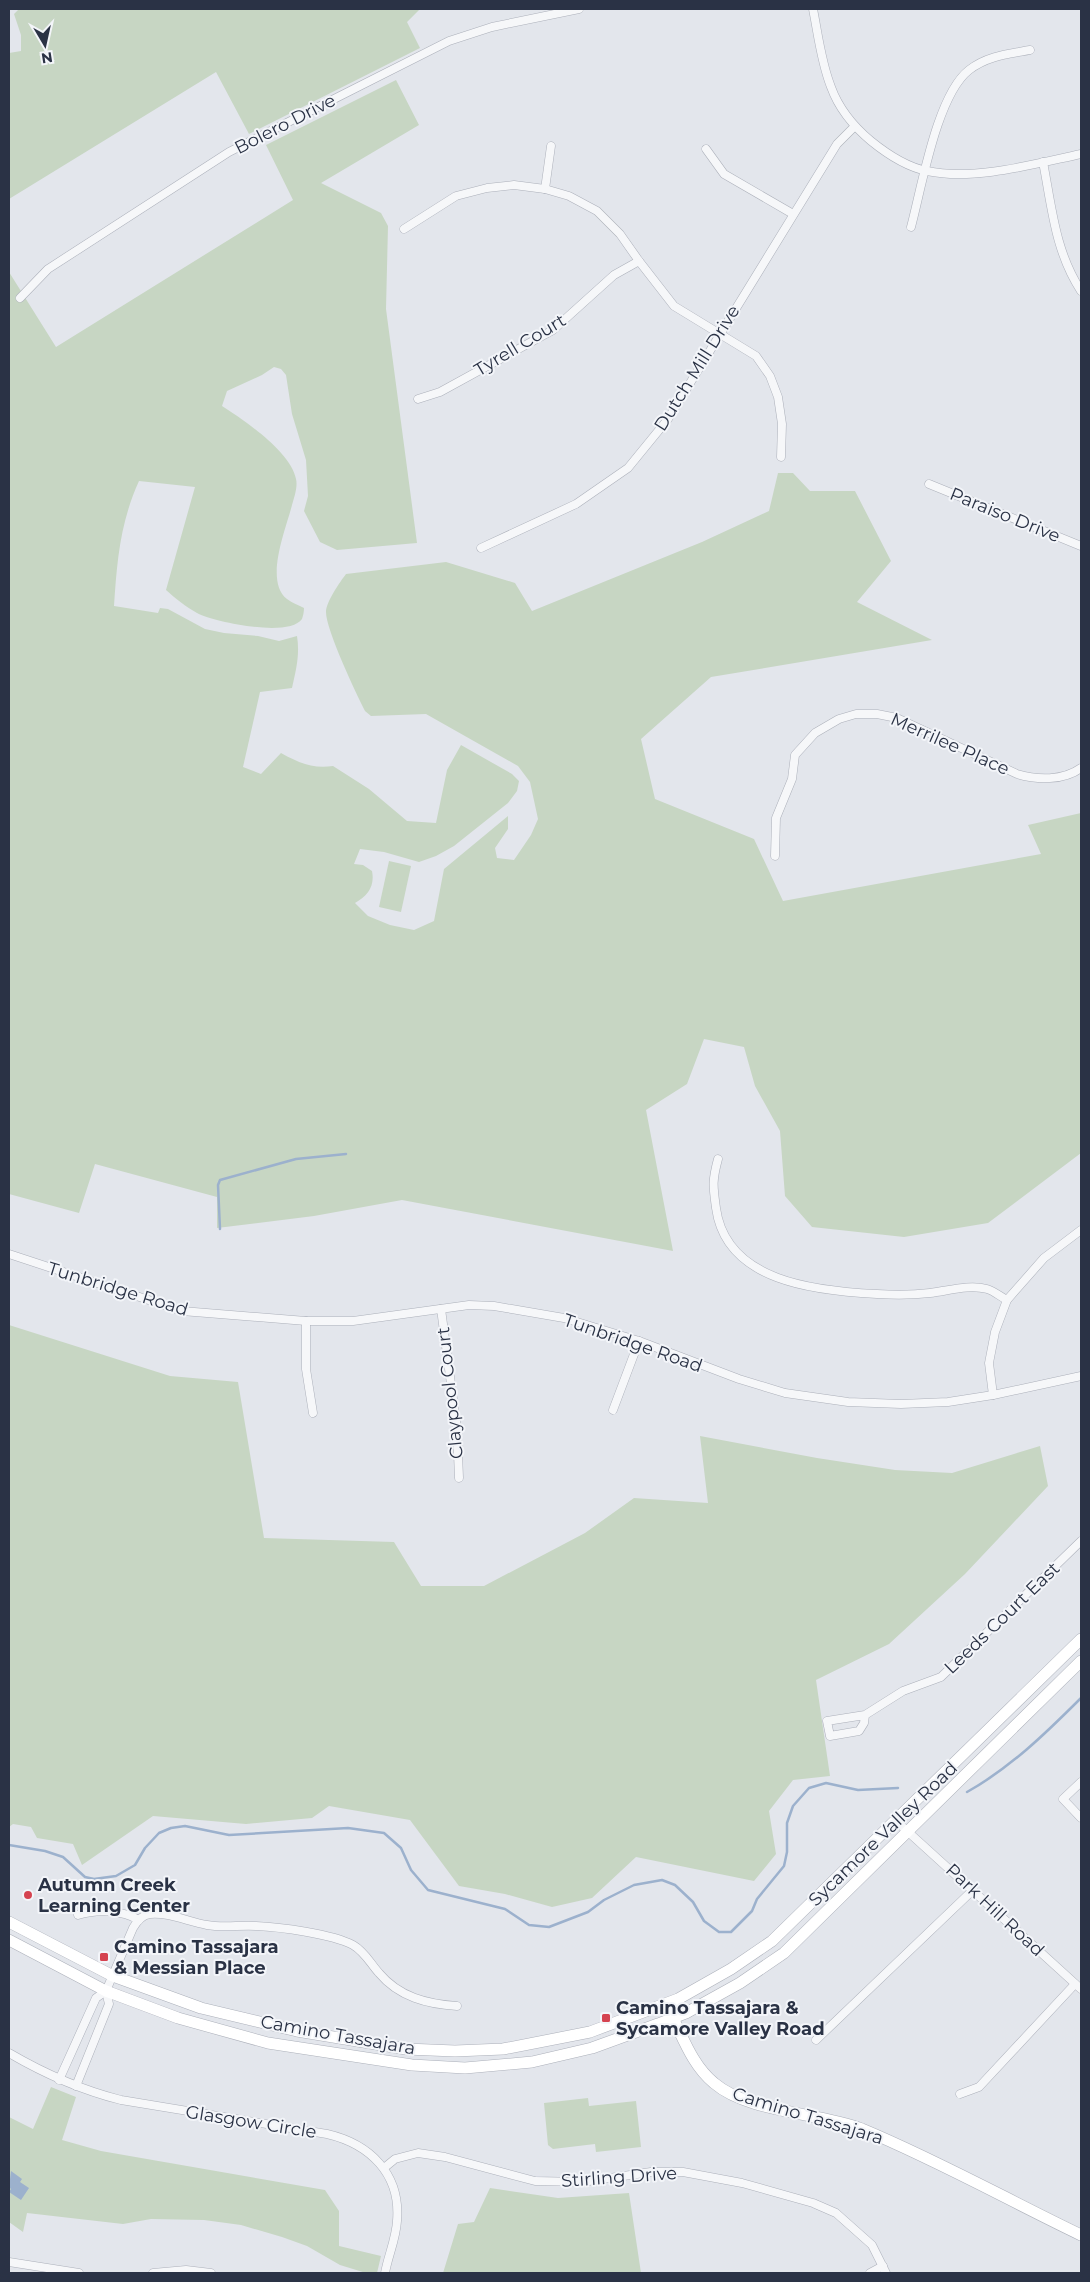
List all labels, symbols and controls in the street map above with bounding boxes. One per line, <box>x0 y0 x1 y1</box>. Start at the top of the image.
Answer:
north arrow <box>20 20 70 70</box>
text: N <box>40 48 54 68</box>
street label: Bolero Drive <box>231 89 339 159</box>
street label: Dutch Mill Drive <box>649 301 745 435</box>
street label: Tyrell Court <box>470 309 570 381</box>
street label: Paraiso Drive <box>947 483 1064 547</box>
street label: Merrilee Place <box>887 708 1013 780</box>
street label: Tunbridge Road <box>45 1257 191 1321</box>
street label: Tunbridge Road <box>561 1309 705 1377</box>
street label: Claypool Court <box>432 1326 468 1460</box>
street label: Leeds Court East <box>940 1557 1064 1679</box>
street label: Sycamore Valley Road <box>804 1757 962 1911</box>
street label: Park Hill Road <box>941 1859 1049 1961</box>
place label: Autumn Creek Learning Center <box>37 1874 190 1917</box>
marker: Autumn Creek Learning Center <box>22 1889 34 1901</box>
place label: Camino Tassajara & Messian Place <box>114 1936 279 1979</box>
marker: Camino Tassajara & Messian Place <box>98 1951 110 1963</box>
place label: Camino Tassajara & Sycamore Valley Road <box>616 1997 825 2040</box>
street label: Camino Tassajara <box>259 2011 417 2059</box>
marker: Camino Tassajara & Sycamore Valley Road <box>600 2012 612 2024</box>
street label: Camino Tassajara <box>730 2083 886 2149</box>
street label: Glasgow Circle <box>184 2101 318 2143</box>
street label: Stirling Drive <box>560 2162 678 2192</box>

